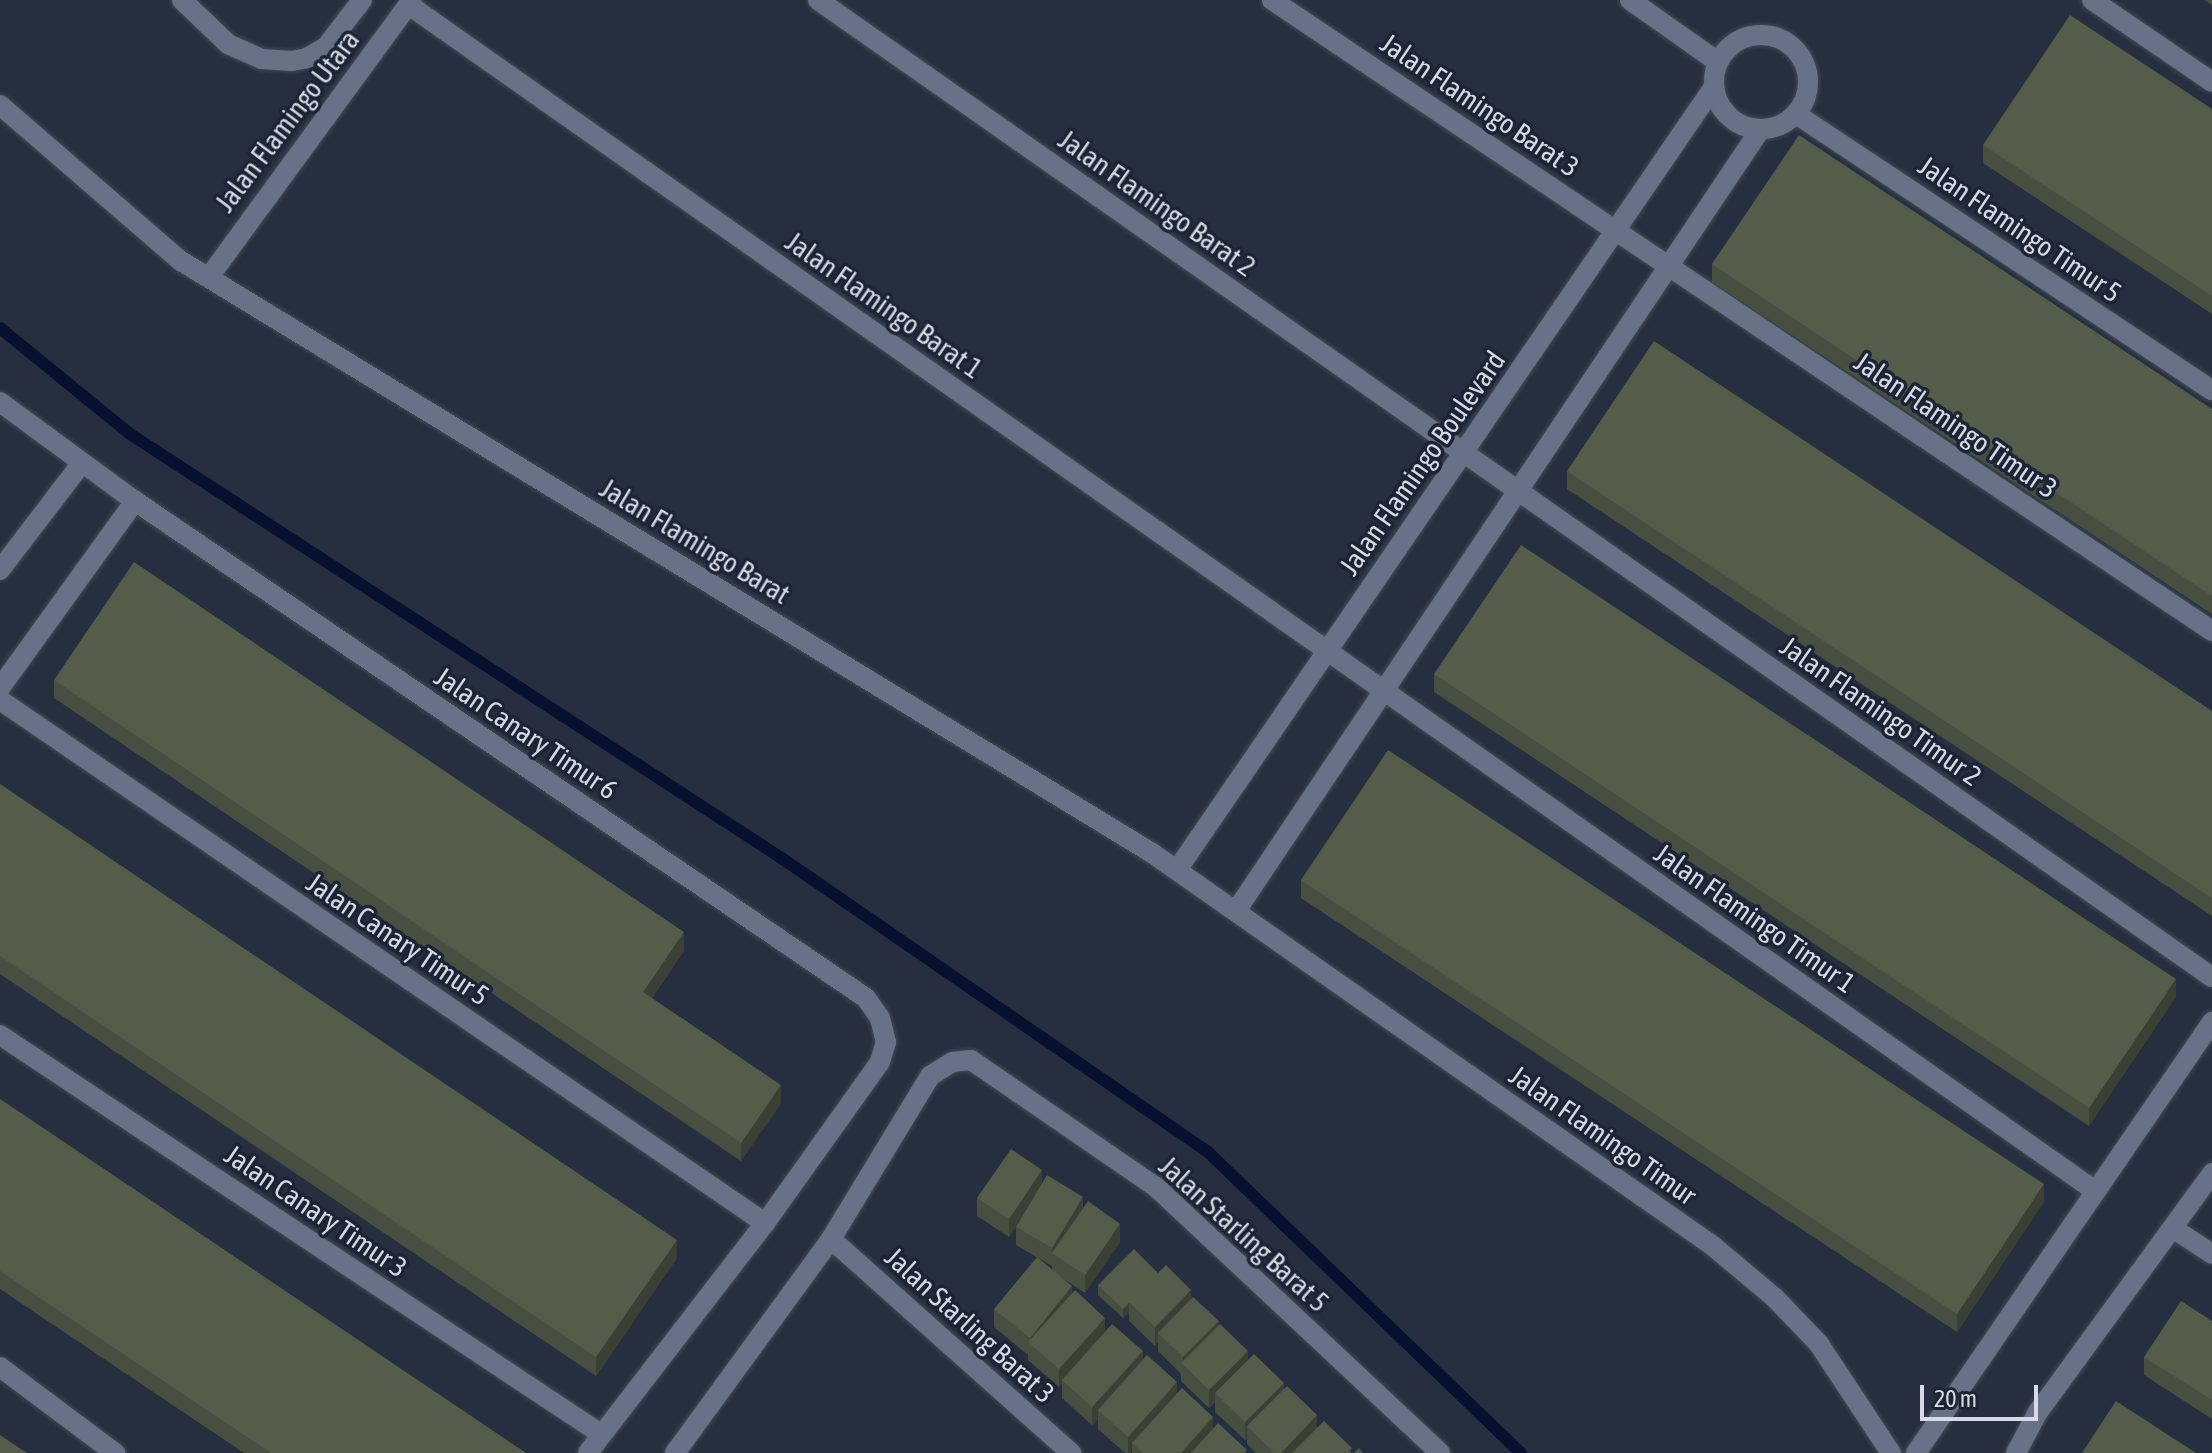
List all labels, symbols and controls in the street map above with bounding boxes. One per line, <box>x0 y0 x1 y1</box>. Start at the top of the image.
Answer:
street label: Jalan Flamingo Utara <box>208 24 366 218</box>
street label: Jalan Flamingo Barat 3 <box>1374 26 1586 184</box>
street label: Jalan Flamingo Barat 2 <box>1052 123 1262 283</box>
street label: Jalan Flamingo Timur 5 <box>1912 149 2128 309</box>
street label: Jalan Flamingo Barat 1 <box>779 225 989 385</box>
street label: Jalan Flamingo Boulevard <box>1332 345 1512 581</box>
street label: Jalan Flamingo Timur 3 <box>1848 345 2064 505</box>
street label: Jalan Flamingo Barat <box>594 471 796 611</box>
street label: Jalan Flamingo Timur 2 <box>1774 629 1988 793</box>
street label: Jalan Canary Timur 6 <box>428 660 624 806</box>
street label: Jalan Flamingo Timur 1 <box>1648 836 1862 1000</box>
street label: Jalan Canary Timur 5 <box>300 866 496 1012</box>
street label: Jalan Flamingo Timur <box>1503 1058 1703 1212</box>
street label: Jalan Canary Timur 3 <box>218 1138 414 1284</box>
street label: Jalan Starling Barat 5 <box>1152 1149 1336 1319</box>
street label: Jalan Starling Barat 3 <box>878 1240 1062 1410</box>
scale bar <box>1924 1369 2042 1419</box>
text: 20 m <box>1934 1385 1977 1412</box>

